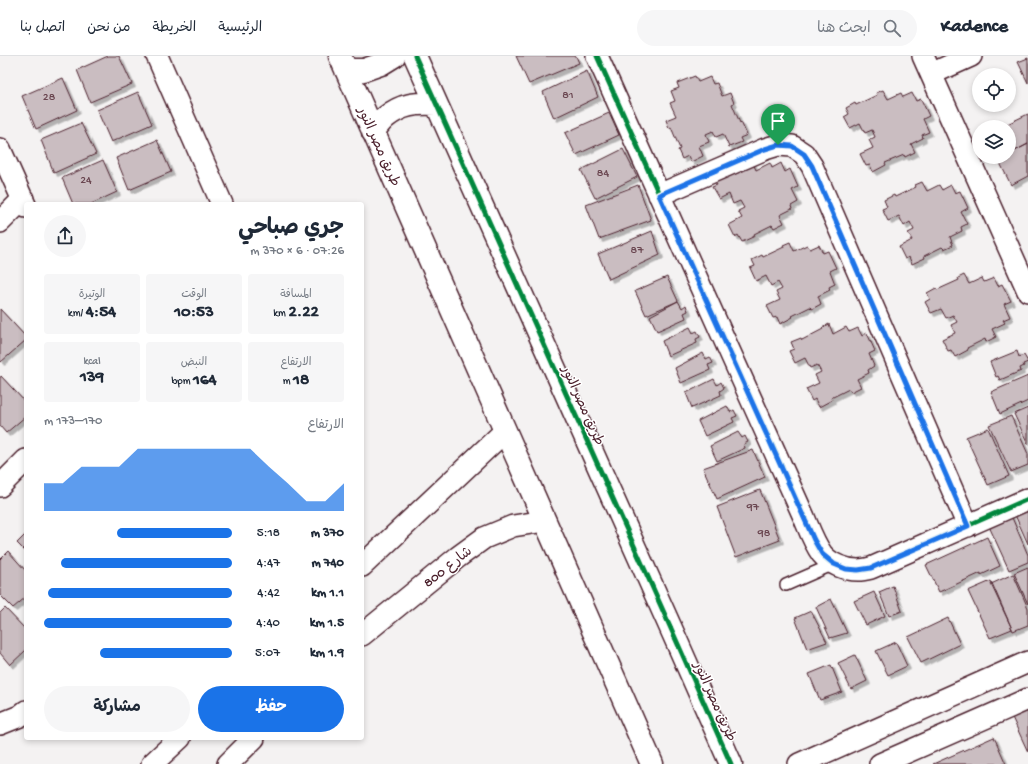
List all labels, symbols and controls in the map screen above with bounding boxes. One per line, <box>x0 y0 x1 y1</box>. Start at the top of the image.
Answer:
search box <box>637 10 917 46</box>
text: Kadence <box>941 16 1008 39</box>
icon: search <box>881 17 903 39</box>
text: اتصل بنا <box>20 20 65 37</box>
text: من نحن <box>87 20 131 37</box>
text: الخريطة <box>153 20 196 37</box>
text: الرئيسية <box>218 20 262 37</box>
text: ابحث هنا <box>817 20 871 38</box>
map controls <box>972 68 1016 164</box>
button: locate <box>972 68 1016 112</box>
house number: 81 <box>562 89 574 103</box>
house number: 28 <box>43 91 56 105</box>
street label: طريق مصر النور <box>352 104 403 189</box>
pin <box>761 104 795 145</box>
icon: arrive <box>767 110 789 132</box>
button: layers <box>972 120 1016 164</box>
house number: 84 <box>597 167 609 181</box>
house number: 24 <box>80 174 92 188</box>
button: share <box>44 215 86 257</box>
text: جري صباحي <box>238 216 344 242</box>
text: 07:26 · 6 × 370 m <box>250 244 344 259</box>
house number: 87 <box>631 244 644 258</box>
text: الوتيرة <box>79 289 105 301</box>
text: الوقت <box>181 289 207 301</box>
text: المسافة <box>280 289 312 301</box>
text: 4:54 <box>86 303 116 323</box>
text: 10:53 <box>174 303 214 323</box>
text: 2.22 <box>288 303 319 323</box>
text: /km <box>68 308 86 320</box>
text: km <box>273 308 288 320</box>
text: kcal <box>83 356 101 368</box>
text: النبض <box>181 357 207 369</box>
text: الارتفاع <box>281 357 311 369</box>
street label: طريق مصر النور <box>556 363 607 448</box>
text: 139 <box>80 368 104 388</box>
text: 164 <box>193 371 217 391</box>
text: 18 <box>293 371 309 391</box>
text: bpm <box>171 376 193 388</box>
text: m <box>283 376 293 388</box>
text: 170–173 m <box>44 414 102 429</box>
text: الارتفاع <box>308 418 344 433</box>
house number: 97 <box>746 501 760 515</box>
text: 5:18 <box>257 526 280 541</box>
text: 370 m <box>311 526 344 541</box>
house number: 98 <box>757 527 771 541</box>
street label: شارع 800 <box>421 544 476 592</box>
text: 4:47 <box>257 556 280 571</box>
text: 740 m <box>311 556 344 571</box>
text: 4:42 <box>257 586 280 601</box>
text: 1.1 km <box>311 586 344 601</box>
text: 4:40 <box>256 616 280 631</box>
text: 1.5 km <box>310 616 344 631</box>
text: 5:07 <box>255 646 280 661</box>
text: 1.9 km <box>310 646 344 661</box>
street label: طريق مصر النور <box>688 659 739 744</box>
button: مشاركة <box>44 686 190 732</box>
button: حفظ <box>198 686 344 732</box>

